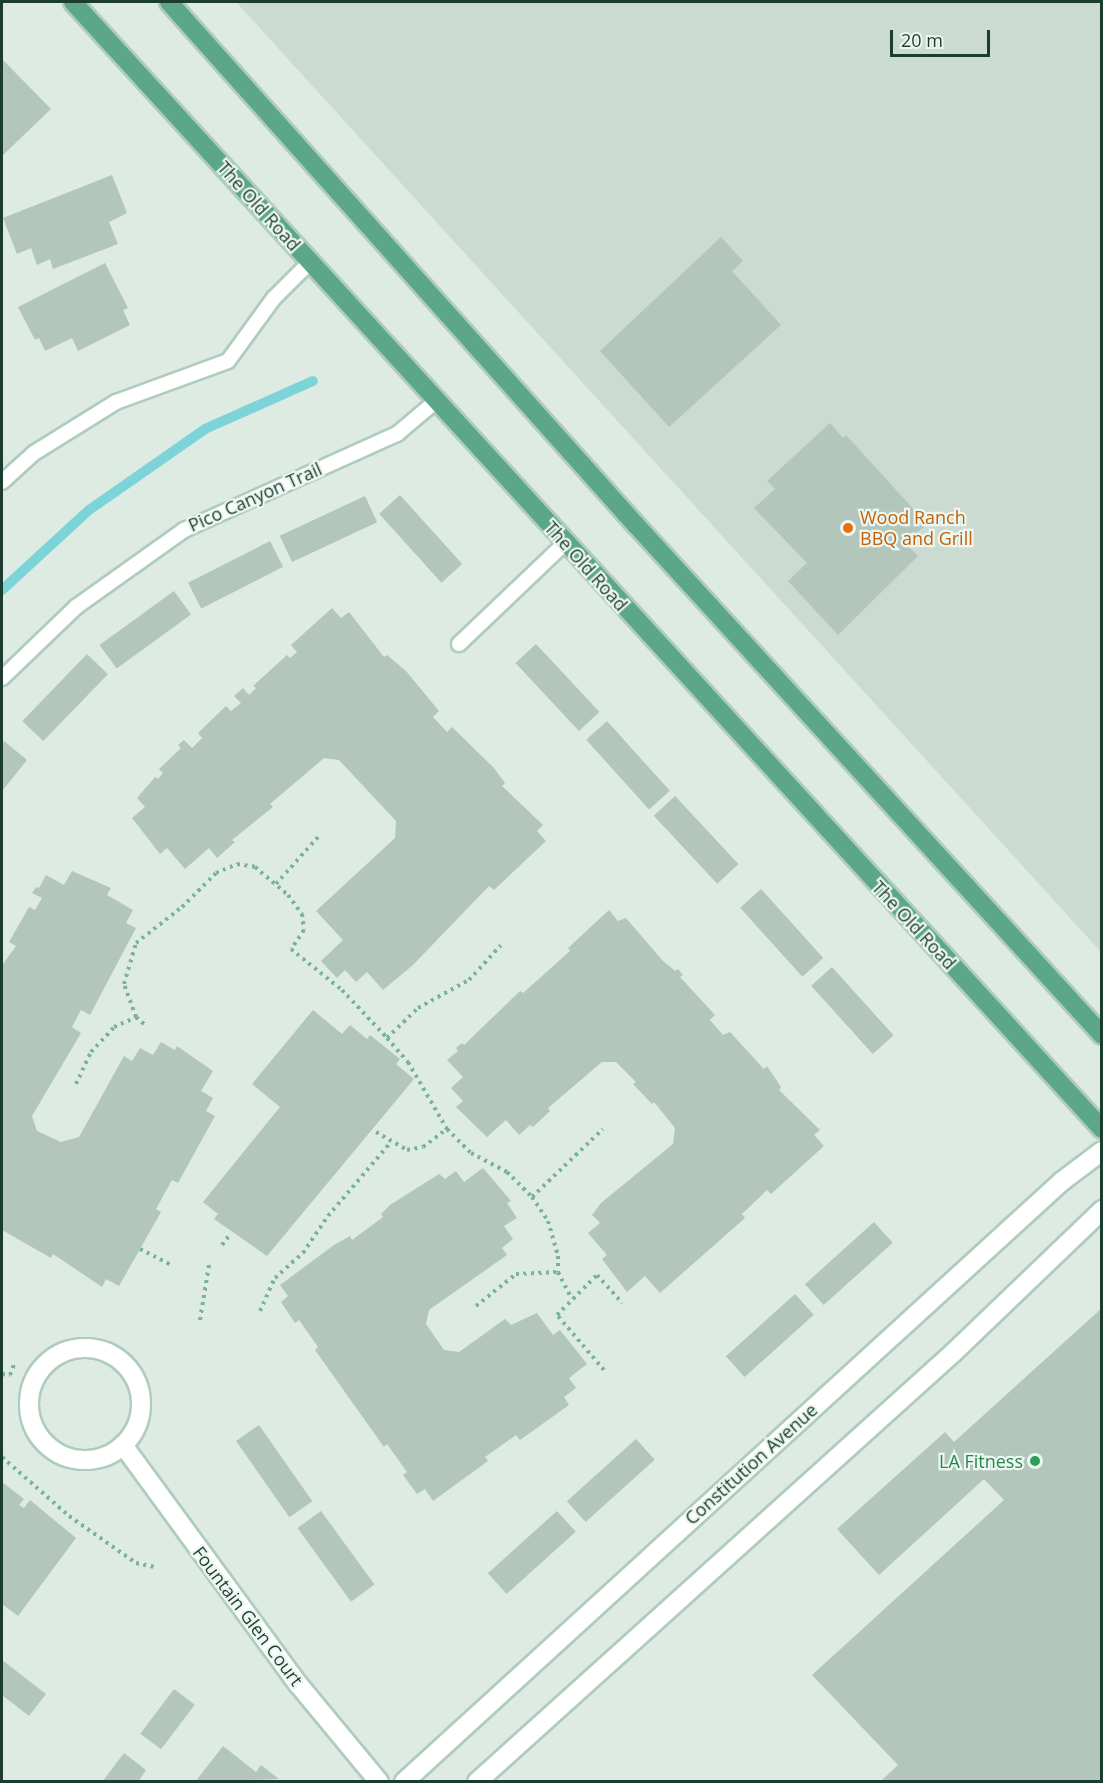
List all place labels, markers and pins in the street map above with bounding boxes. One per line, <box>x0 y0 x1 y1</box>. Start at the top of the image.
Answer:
place label: Wood Ranch BBQ and Grill <box>860 507 973 550</box>
marker: Wood Ranch BBQ and Grill <box>841 521 855 535</box>
place label: LA Fitness <box>939 1450 1023 1472</box>
marker: LA Fitness <box>1028 1454 1042 1468</box>

